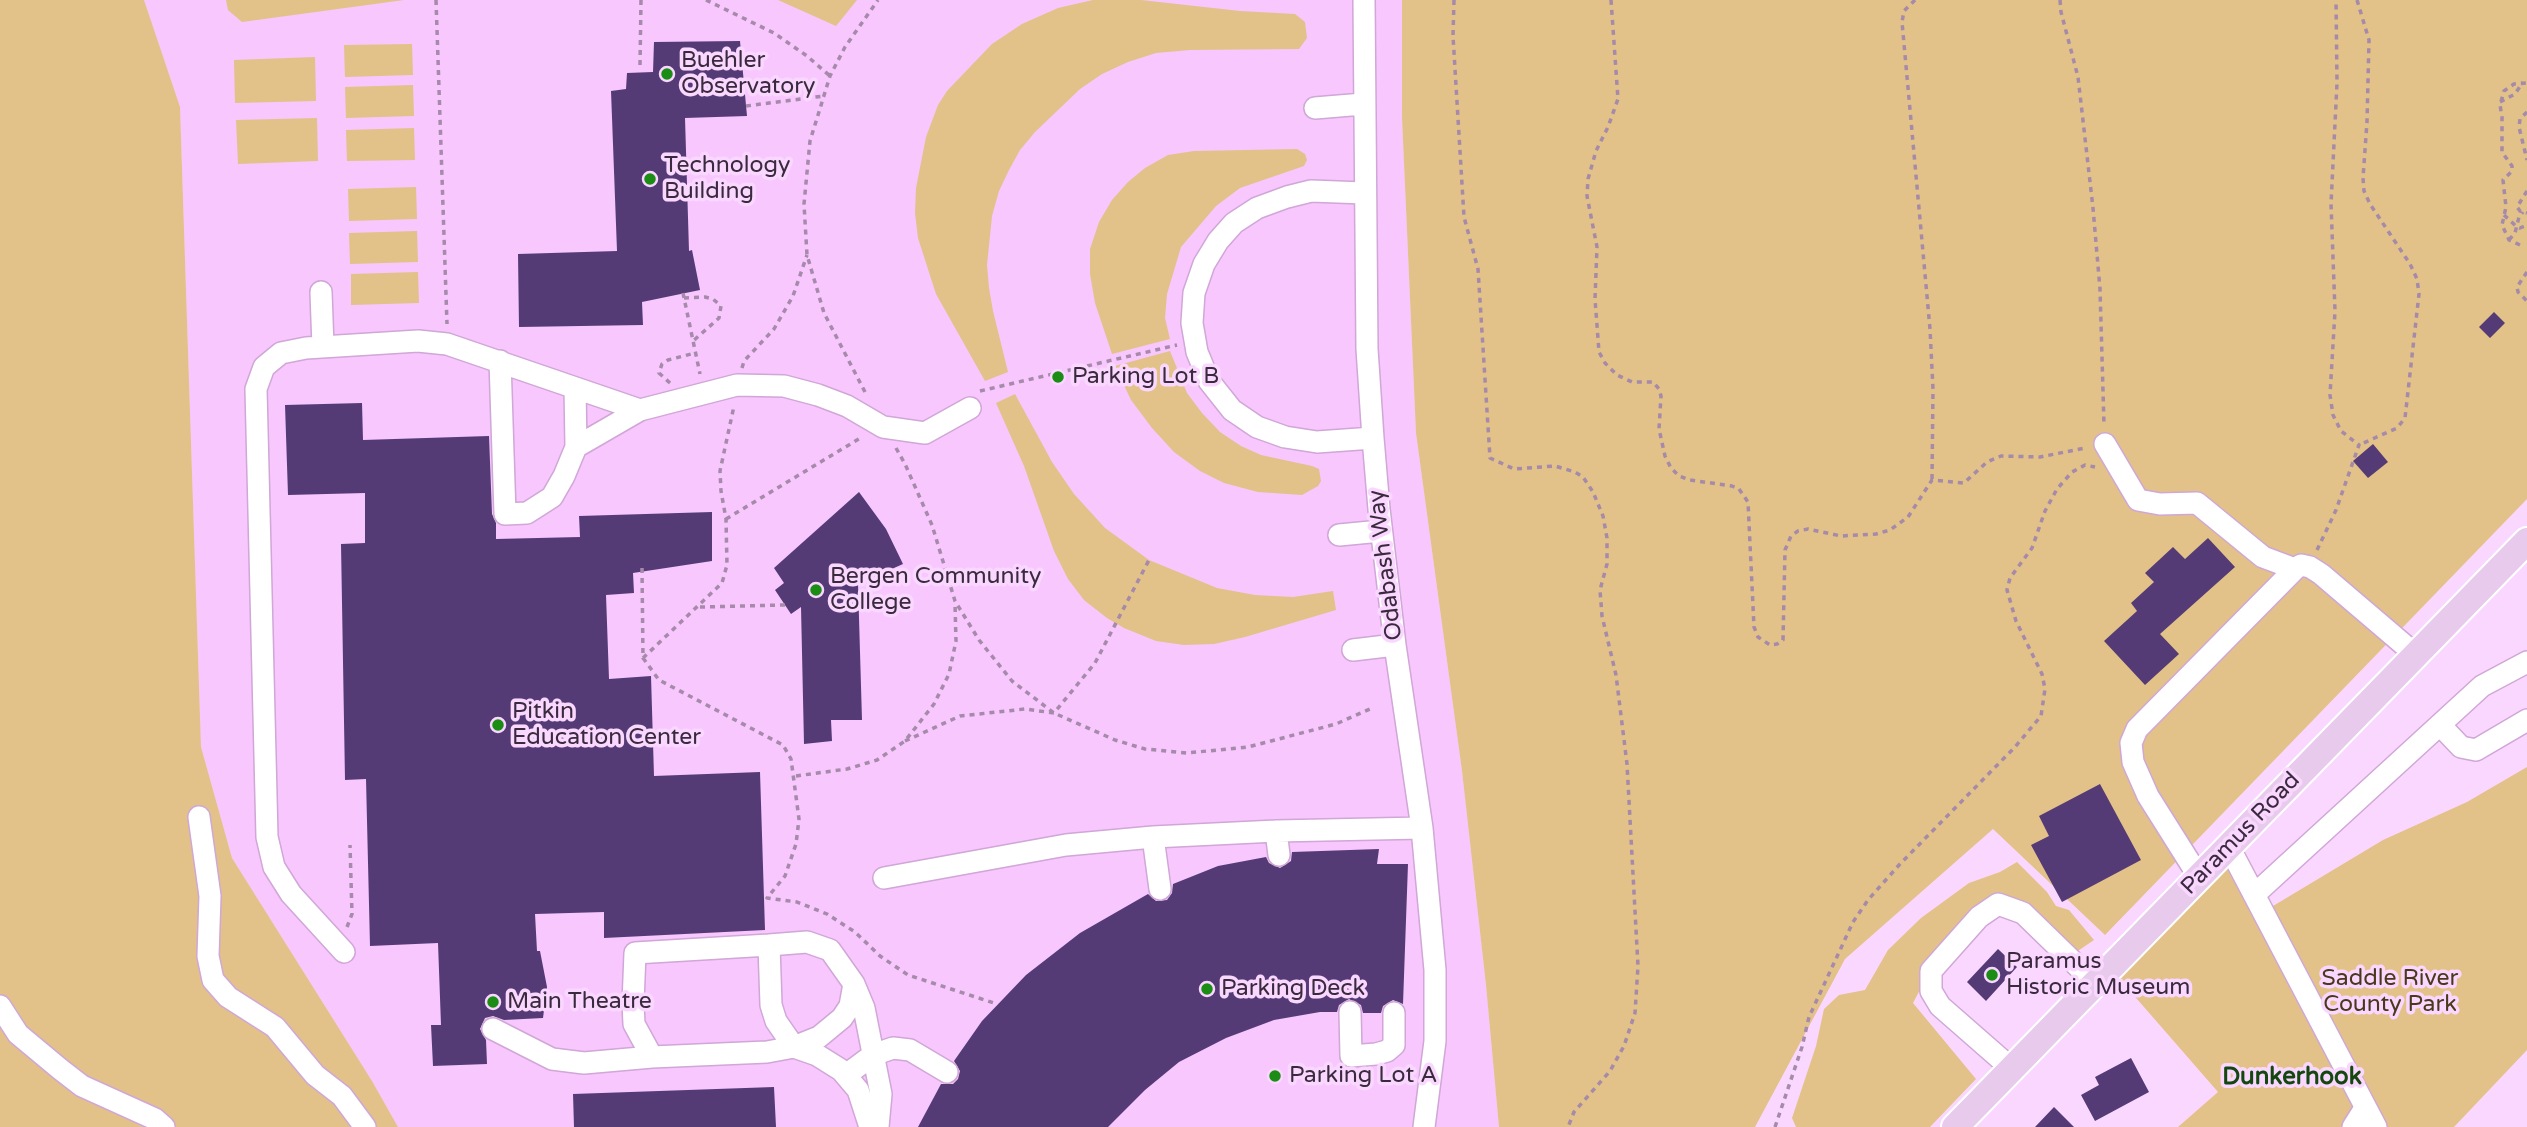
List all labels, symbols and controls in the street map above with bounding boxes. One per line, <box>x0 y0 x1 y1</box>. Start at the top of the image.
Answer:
place label: Buehler Observatory <box>681 47 815 101</box>
marker: Buehler Observatory <box>659 66 675 82</box>
place label: Technology Building <box>664 152 790 206</box>
marker: Technology Building <box>642 171 658 187</box>
place label: Parking Lot B <box>1072 363 1219 391</box>
marker: Parking Lot B <box>1050 369 1066 385</box>
street label: Odabash Way <box>1363 488 1409 642</box>
place label: Bergen Community College <box>830 563 1041 617</box>
marker: Bergen Community College <box>808 582 824 598</box>
place label: Pitkin Education Center <box>512 698 701 752</box>
marker: Pitkin Education Center <box>490 717 506 733</box>
street label: Paramus Road <box>2176 767 2306 901</box>
place label: Paramus Historic Museum <box>2006 948 2190 1002</box>
park label: Saddle River County Park <box>2322 965 2458 1019</box>
marker: Paramus Historic Museum <box>1984 967 2000 983</box>
place label: Parking Deck <box>1221 975 1365 1003</box>
marker: Parking Deck <box>1199 981 1215 997</box>
place label: Main Theatre <box>507 988 652 1016</box>
marker: Main Theatre <box>485 994 501 1010</box>
place label: Parking Lot A <box>1289 1062 1437 1090</box>
district label: Dunkerhook <box>2222 1064 2362 1092</box>
marker: Parking Lot A <box>1267 1068 1283 1084</box>

